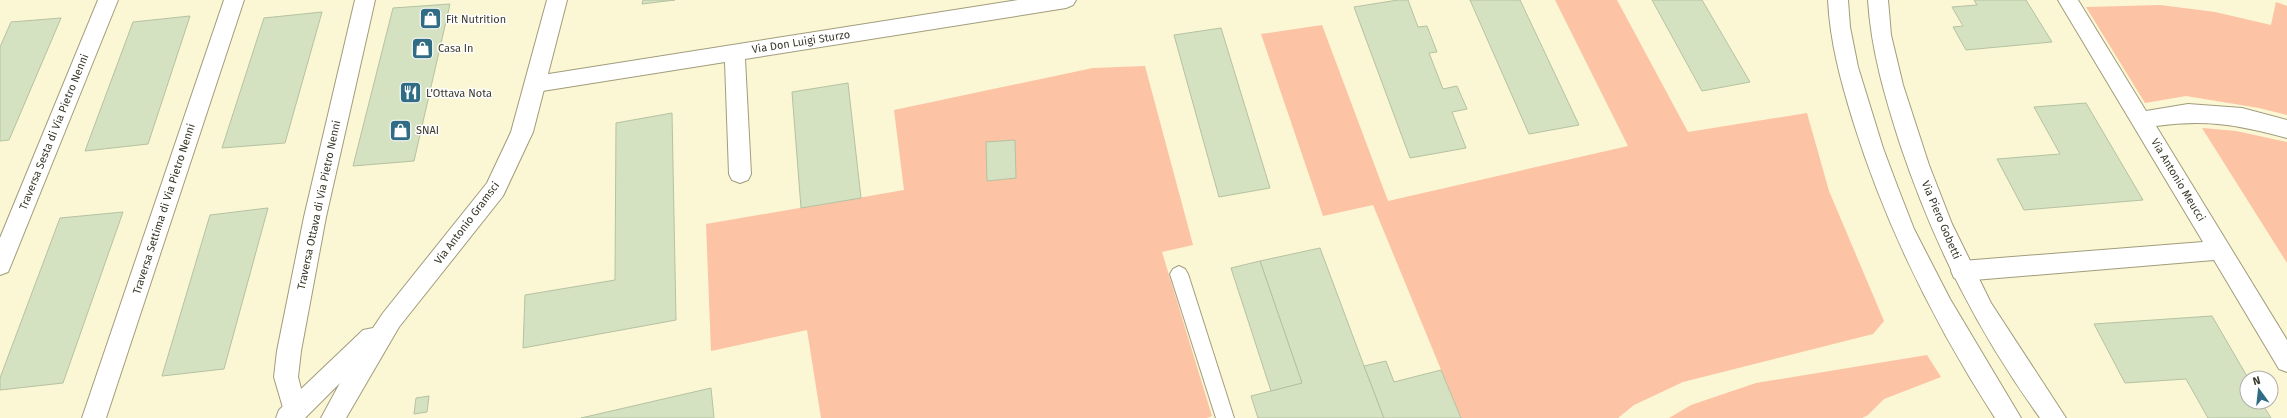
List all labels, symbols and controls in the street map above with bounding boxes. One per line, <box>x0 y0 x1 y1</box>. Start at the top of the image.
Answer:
shop icon: Fit Nutrition <box>418 6 444 32</box>
place label: Fit Nutrition <box>446 13 506 26</box>
street label: Via Don Luigi Sturzo <box>751 28 851 56</box>
shop icon: Casa In <box>410 35 436 61</box>
place label: Casa In <box>438 42 474 55</box>
street label: Traversa Sesta di Via Pietro Nenni <box>17 52 91 212</box>
restaurant icon: L'Ottava Nota <box>398 80 424 106</box>
place label: L'Ottava Nota <box>426 87 492 100</box>
shop icon: SNAI <box>388 117 414 143</box>
street label: Traversa Ottava di Via Pietro Nenni <box>295 119 343 291</box>
street label: Traversa Settima di Via Pietro Nenni <box>130 122 198 296</box>
place label: SNAI <box>416 124 439 137</box>
street label: Via Antonio Meucci <box>2148 136 2208 224</box>
street label: Via Antonio Gramsci <box>432 179 502 267</box>
street label: Via Piero Gobetti <box>1919 179 1963 261</box>
north arrow <box>2239 370 2279 410</box>
text: N <box>2251 374 2262 388</box>

